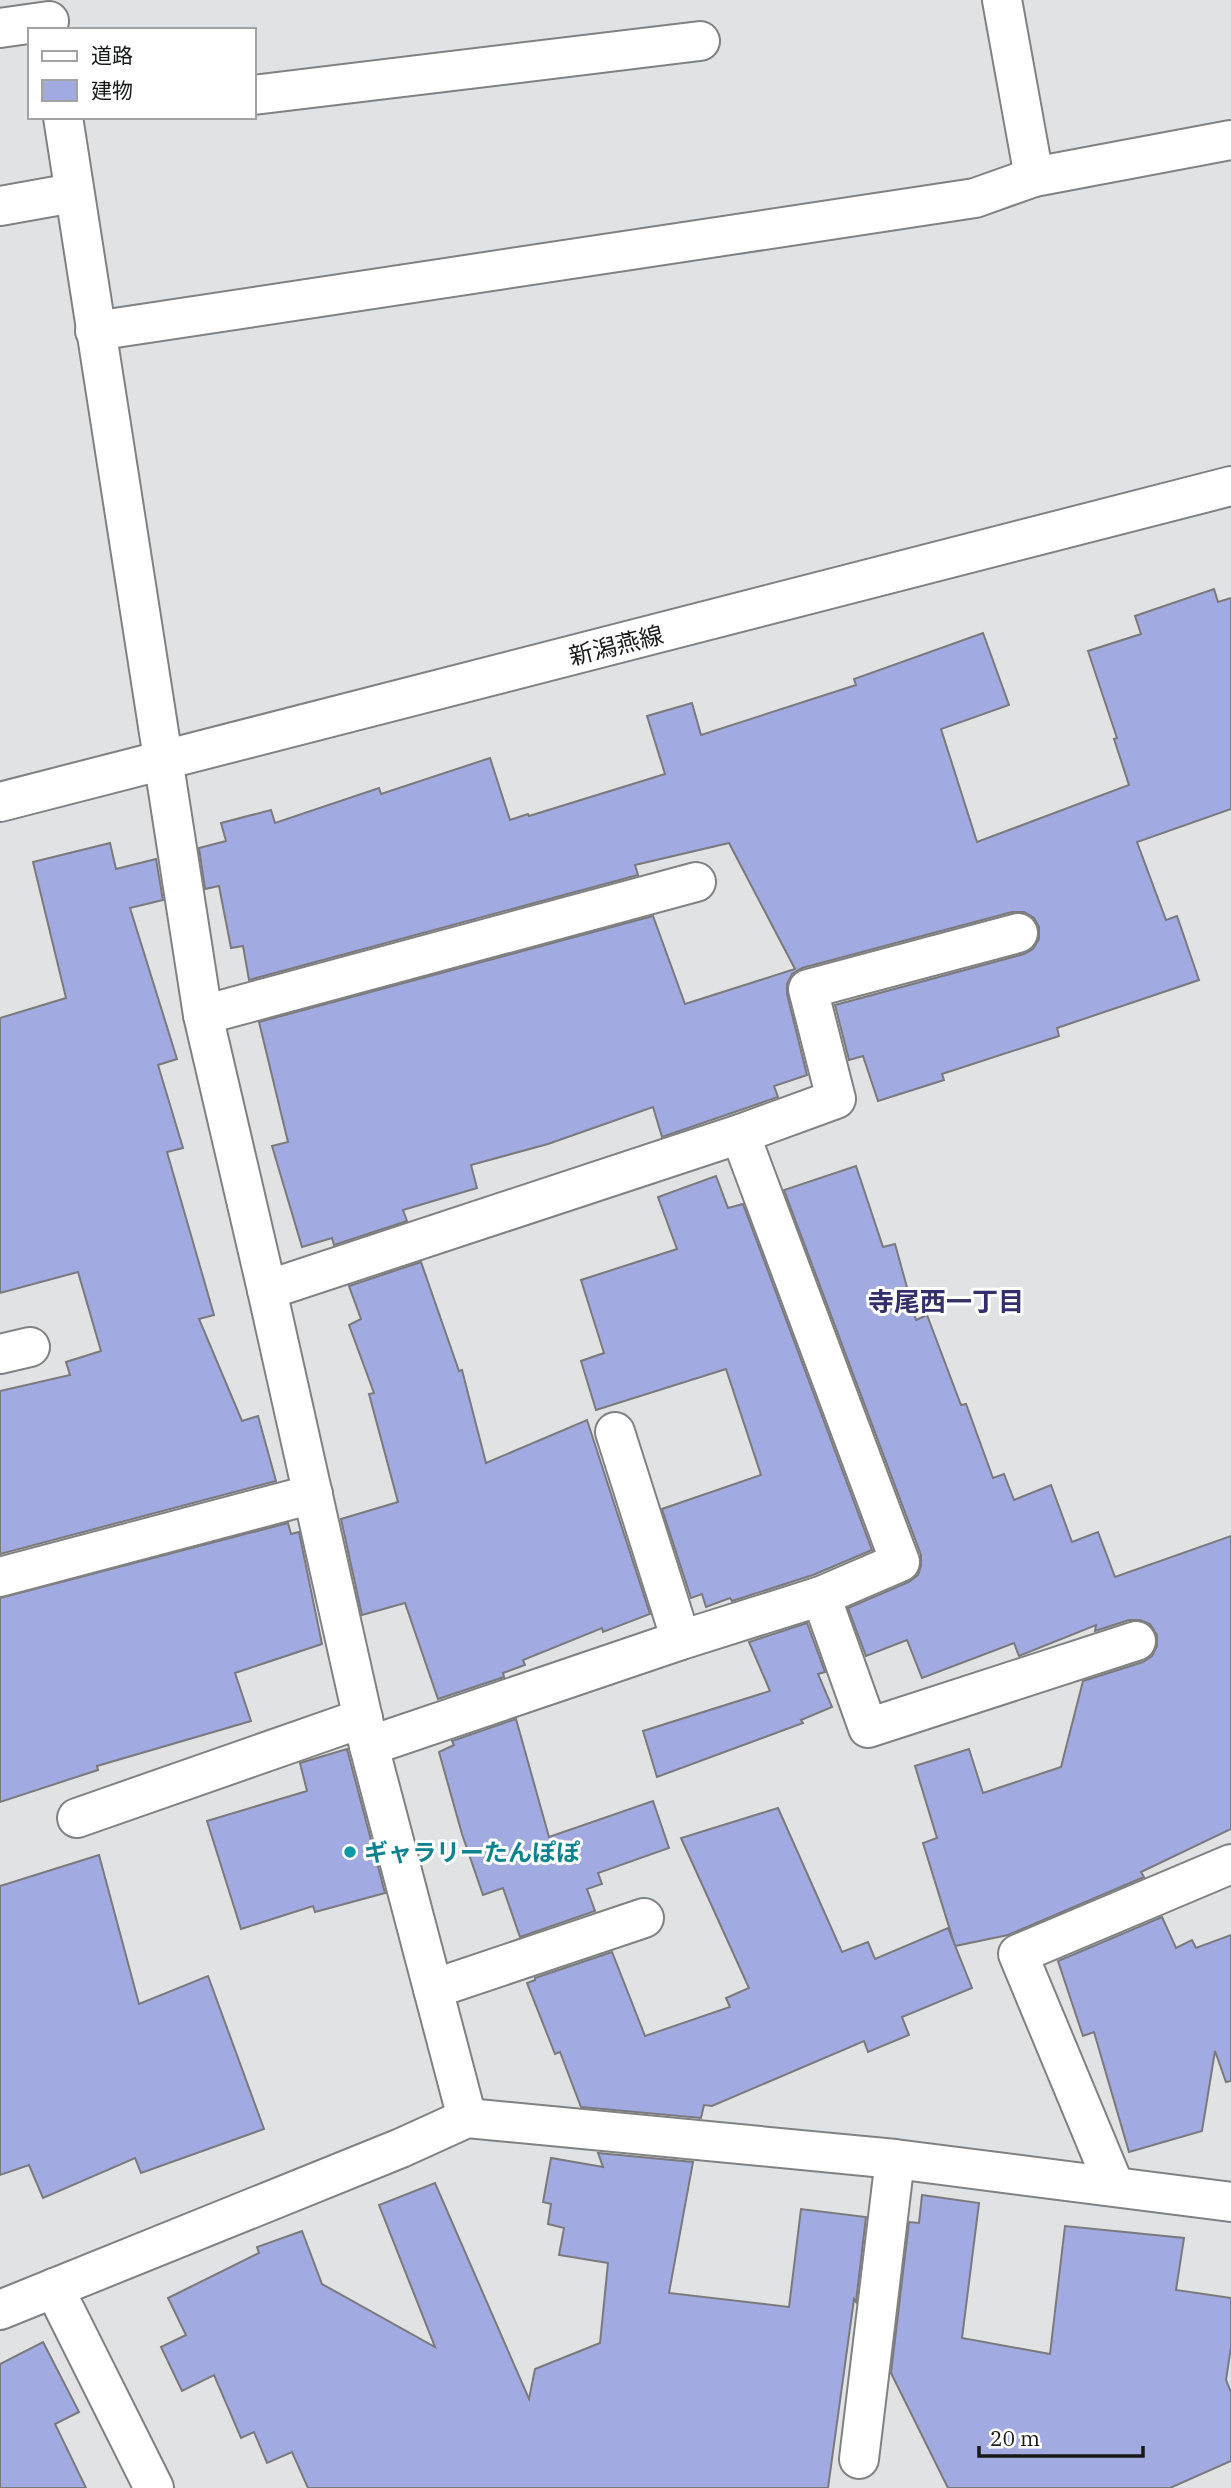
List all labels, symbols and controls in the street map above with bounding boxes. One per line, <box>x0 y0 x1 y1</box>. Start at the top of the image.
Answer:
legend <box>28 28 256 119</box>
text: 道路 <box>91 41 133 69</box>
text: 建物 <box>91 76 133 104</box>
street label: 新潟燕線 <box>566 618 666 672</box>
district label: 寺尾西一丁目 <box>868 1284 1024 1318</box>
place label: ギャラリーたんぽぽ <box>364 1836 581 1868</box>
marker: ギャラリーたんぽぽ <box>342 1844 358 1860</box>
scale bar <box>979 2414 1144 2458</box>
text: 20 m <box>990 2424 1040 2452</box>

